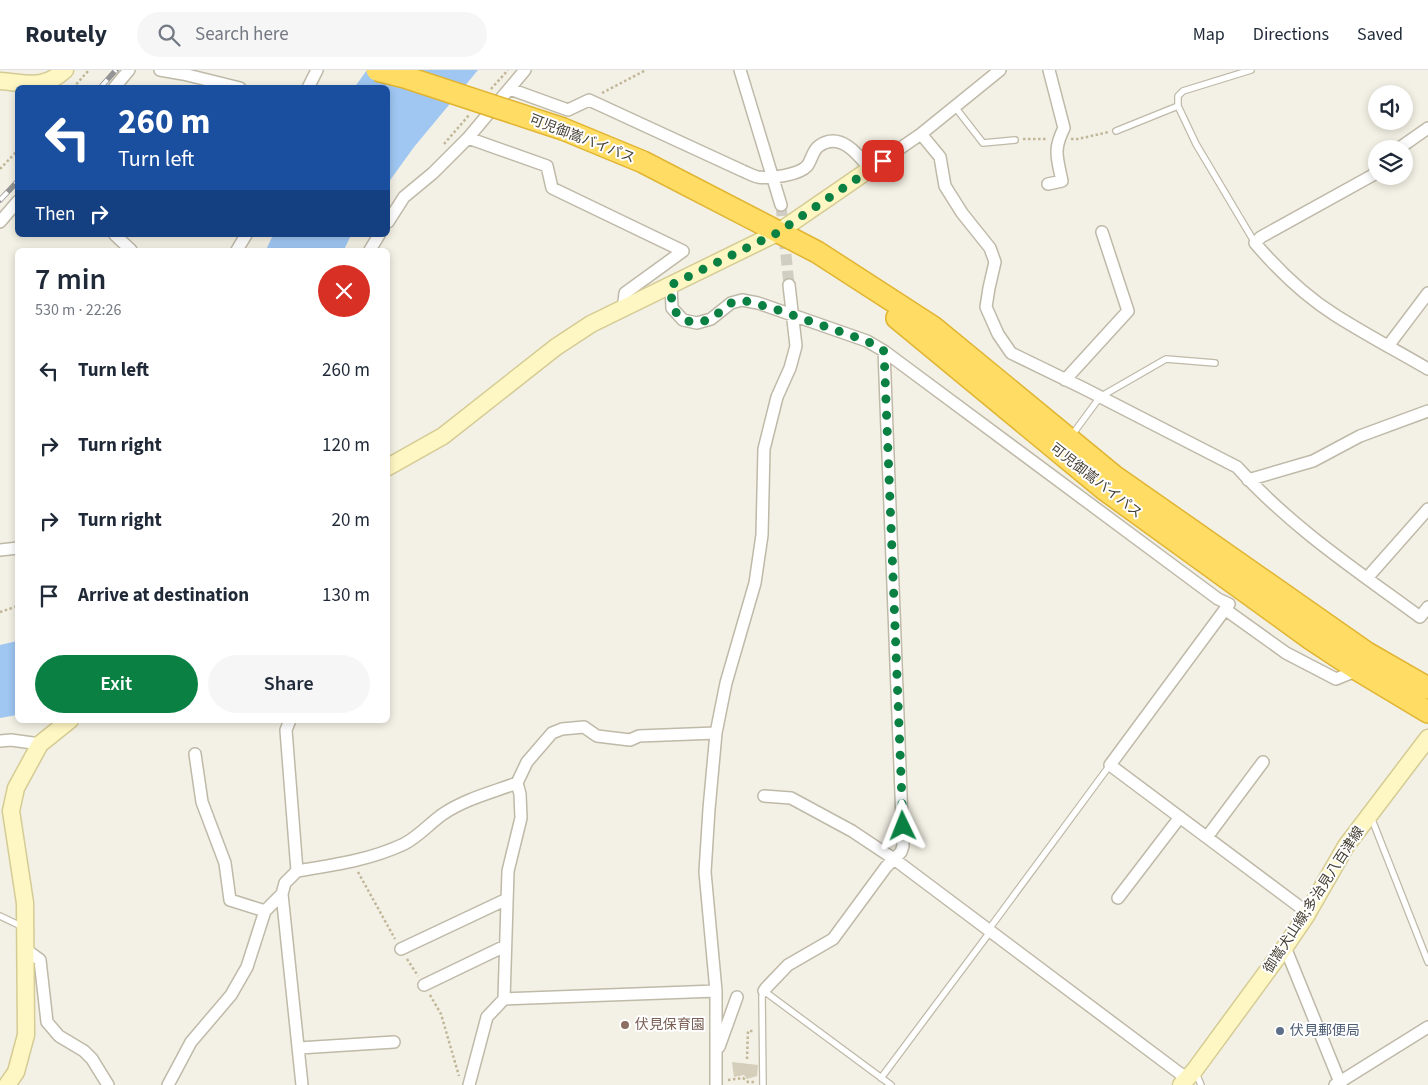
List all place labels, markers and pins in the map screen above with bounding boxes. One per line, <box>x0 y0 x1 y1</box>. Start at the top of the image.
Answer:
pin <box>862 140 904 182</box>
place label: 伏見保育園 <box>635 1015 705 1035</box>
marker: 伏見保育園 <box>619 1019 631 1031</box>
place label: 伏見郵便局 <box>1290 1021 1360 1041</box>
marker: 伏見郵便局 <box>1274 1025 1286 1037</box>

